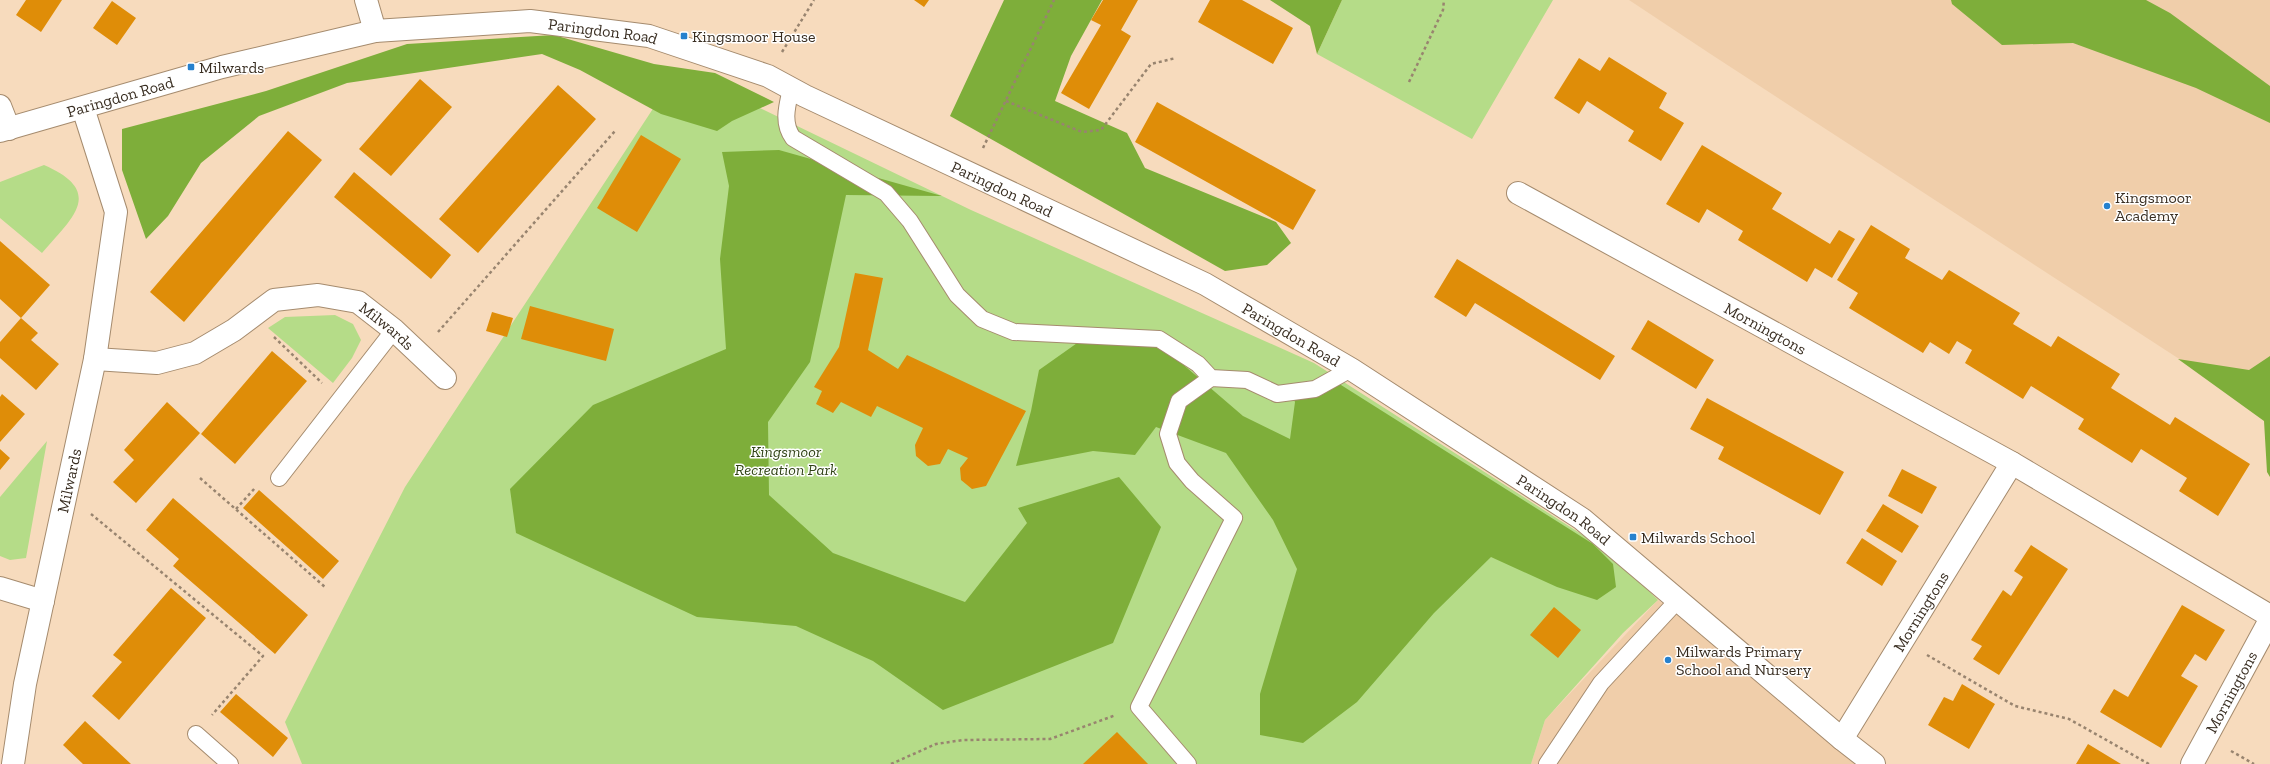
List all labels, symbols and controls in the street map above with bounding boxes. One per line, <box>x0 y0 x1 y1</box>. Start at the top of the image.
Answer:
street label: Paringdon Road <box>547 14 660 48</box>
place label: Kingsmoor House <box>692 27 815 46</box>
marker: Kingsmoor House <box>679 31 689 41</box>
place label: Milwards <box>199 58 264 77</box>
marker: Milwards <box>186 62 196 72</box>
street label: Paringdon Road <box>65 72 176 121</box>
street label: Paringdon Road <box>948 157 1056 221</box>
place label: Kingsmoor Academy <box>2115 188 2192 225</box>
marker: Kingsmoor Academy <box>2102 201 2112 211</box>
street label: Milwards <box>356 298 418 354</box>
street label: Paringdon Road <box>1239 299 1344 371</box>
street label: Morningtons <box>1721 299 1810 359</box>
park label: Kingsmoor Recreation Park <box>735 442 837 479</box>
street label: Milwards <box>53 447 85 515</box>
street label: Paringdon Road <box>1513 470 1614 549</box>
place label: Milwards School <box>1641 528 1755 547</box>
marker: Milwards School <box>1628 532 1638 542</box>
street label: Morningtons <box>1889 568 1953 655</box>
place label: Milwards Primary School and Nursery <box>1676 642 1812 679</box>
street label: Morningtons <box>2202 648 2261 737</box>
marker: Milwards Primary School and Nursery <box>1663 655 1673 665</box>

